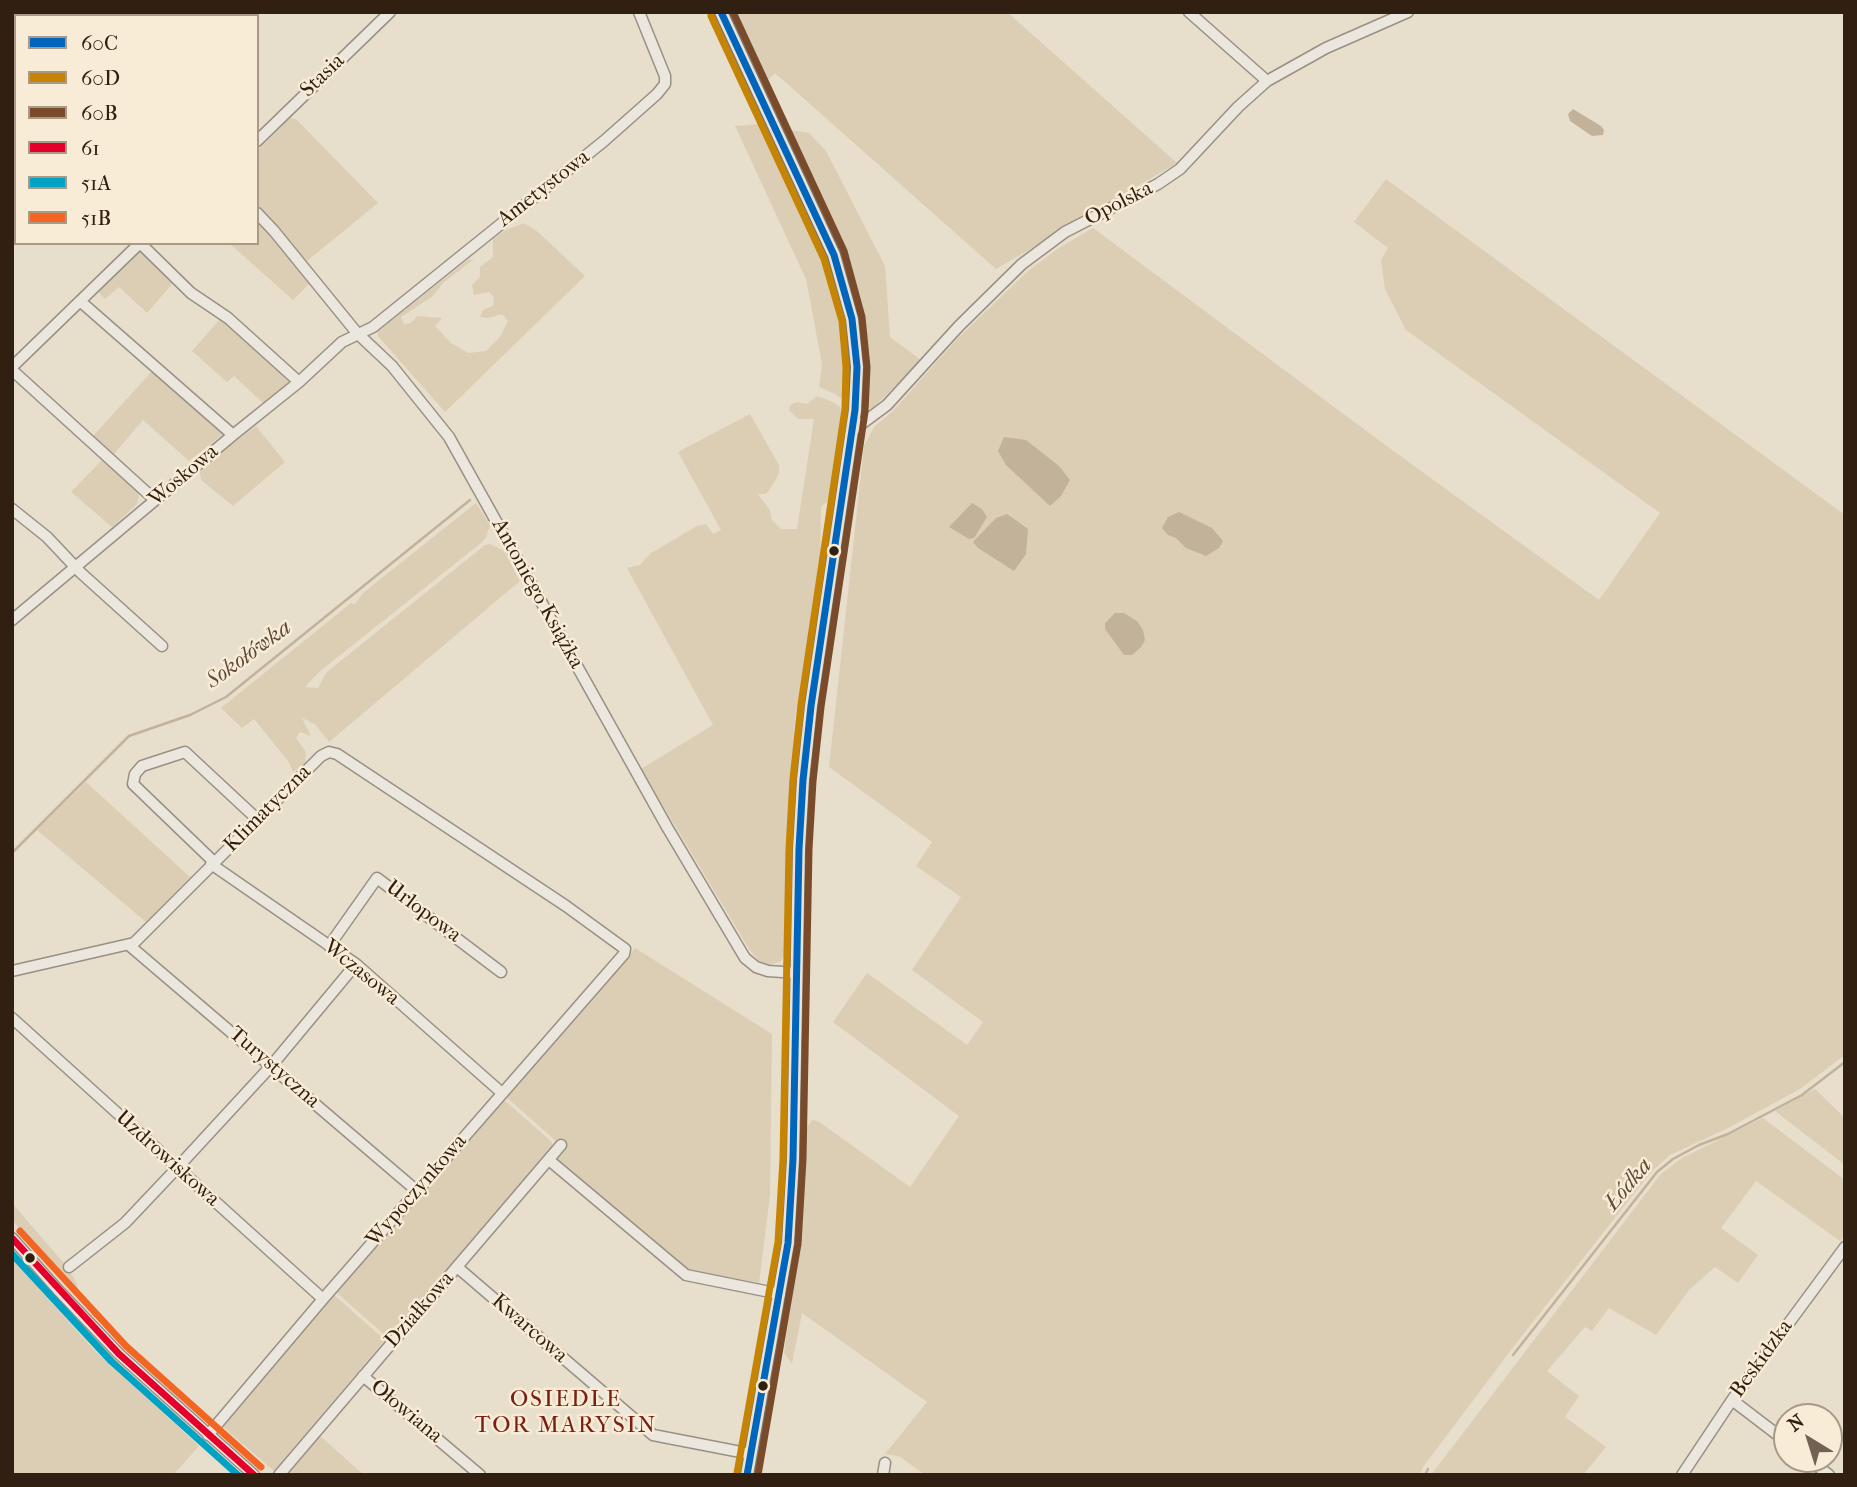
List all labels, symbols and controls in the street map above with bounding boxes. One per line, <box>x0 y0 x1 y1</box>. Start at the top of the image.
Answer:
legend <box>14 14 259 245</box>
text: 60C <box>81 31 118 55</box>
street label: Stasia <box>296 49 350 103</box>
text: 60D <box>81 66 120 90</box>
text: 60B <box>81 101 118 125</box>
text: 61 <box>81 136 100 160</box>
street label: Ametystowa <box>493 145 595 233</box>
text: 51A <box>81 171 111 195</box>
street label: Opolska <box>1081 176 1157 232</box>
text: 51B <box>81 206 111 230</box>
street label: Woskowa <box>144 440 224 512</box>
street label: Antoniego Książka <box>485 515 589 673</box>
unlabelled marker <box>827 544 841 558</box>
water label: Sokołówka <box>201 615 297 695</box>
street label: Klimatyczna <box>219 760 317 858</box>
street label: Urlopowa <box>380 875 466 949</box>
street label: Wczasowa <box>318 935 404 1011</box>
street label: Turystyczna <box>223 1022 325 1114</box>
street label: Uzdrowiskowa <box>110 1106 224 1212</box>
street label: Wypoczynkowa <box>361 1130 473 1252</box>
water label: Łódka <box>1599 1153 1659 1217</box>
unlabelled marker <box>23 1251 37 1265</box>
street label: Działkowa <box>380 1267 460 1353</box>
street label: Kwarcowa <box>486 1289 572 1369</box>
street label: Beskidzka <box>1725 1315 1799 1403</box>
street label: Ołowiana <box>365 1375 447 1449</box>
unlabelled marker <box>756 1379 770 1393</box>
district label: OSIEDLE TOR MARYSIN <box>476 1386 656 1440</box>
north arrow <box>1773 1403 1843 1473</box>
text: N <box>1784 1410 1809 1436</box>

